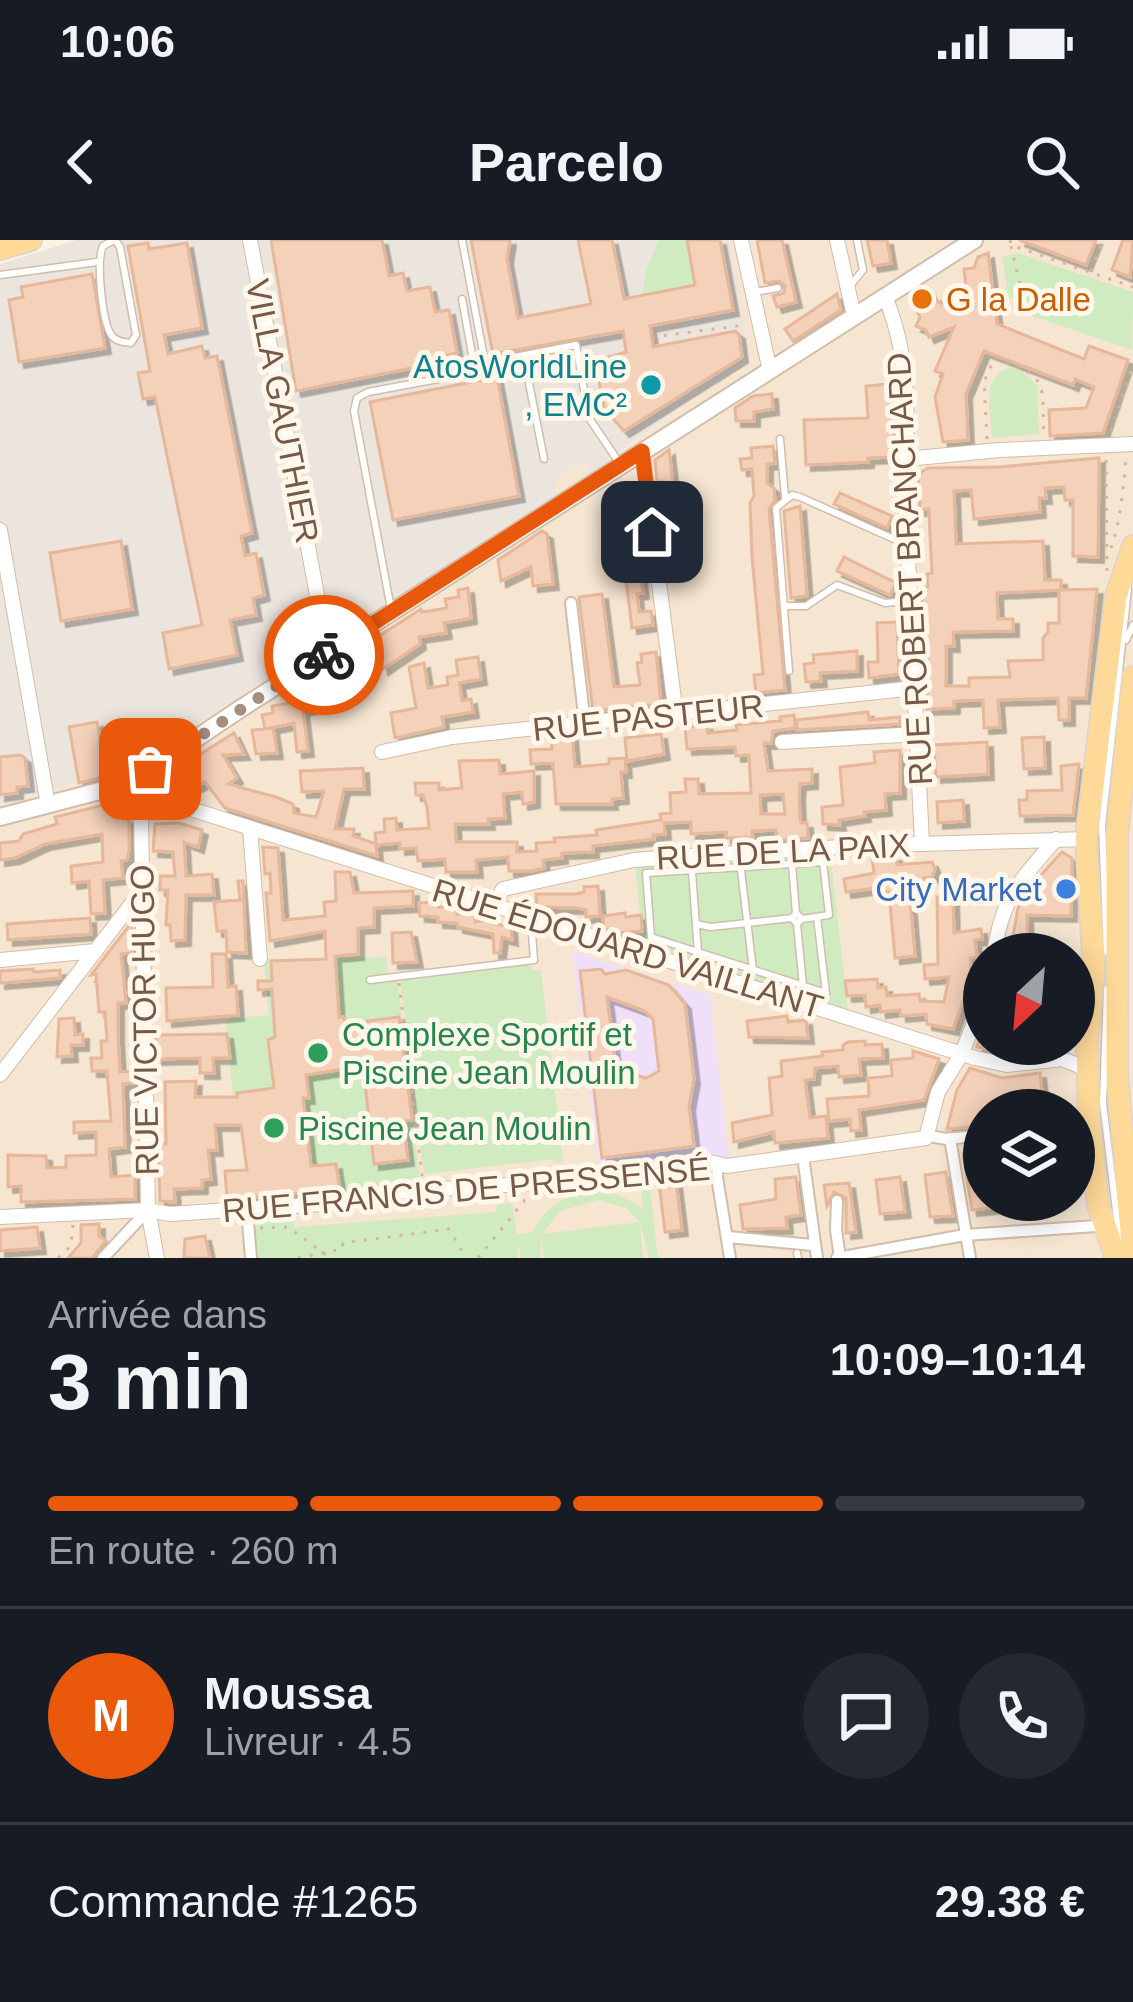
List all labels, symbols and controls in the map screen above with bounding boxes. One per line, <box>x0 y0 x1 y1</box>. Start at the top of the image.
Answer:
text: 10:06 <box>60 16 175 67</box>
icon: back <box>48 129 114 195</box>
icon: search <box>1019 129 1085 195</box>
text: Parcelo <box>469 132 664 192</box>
street label: VILLA GAUTHIER <box>239 276 326 546</box>
place label: G la Dalle <box>946 281 1091 318</box>
marker: G la Dalle <box>909 286 935 312</box>
place label: AtosWorldLine , EMC² <box>413 348 627 423</box>
street label: RUE ROBERT BRANCHARD <box>880 352 939 786</box>
marker: AtosWorldLine , EMC² <box>638 372 664 398</box>
pin <box>601 481 703 583</box>
icon: home <box>619 499 685 565</box>
courier <box>264 595 384 715</box>
icon: bike <box>291 622 357 688</box>
street label: RUE PASTEUR <box>531 687 765 748</box>
pin <box>99 718 201 820</box>
icon: bag <box>117 736 183 802</box>
street label: RUE DE LA PAIX <box>655 826 911 877</box>
street label: RUE VICTOR HUGO <box>123 864 166 1176</box>
street label: RUE ÉDOUARD VAILLANT <box>428 871 828 1026</box>
place label: City Market <box>875 871 1042 908</box>
marker: City Market <box>1053 876 1079 902</box>
north arrow <box>963 933 1095 1065</box>
map controls <box>963 933 1095 1221</box>
place label: Complexe Sportif et Piscine Jean Moulin <box>342 1016 636 1091</box>
marker: Complexe Sportif et Piscine Jean Moulin <box>305 1040 331 1066</box>
button: layers <box>963 1089 1095 1221</box>
place label: Piscine Jean Moulin <box>298 1110 592 1147</box>
marker: Piscine Jean Moulin <box>261 1115 287 1141</box>
street label: RUE FRANCIS DE PRESSENSÉ <box>221 1150 712 1229</box>
text: Arrivée dans <box>48 1293 267 1336</box>
text: 10:09–10:14 <box>830 1334 1085 1385</box>
text: 3 min <box>48 1338 252 1426</box>
text: En route · 260 m <box>48 1529 338 1572</box>
button: chat <box>803 1653 929 1779</box>
button: phone <box>959 1653 1085 1779</box>
text: Moussa <box>204 1668 372 1719</box>
text: M <box>92 1690 130 1741</box>
text: Livreur · 4.5 <box>204 1720 412 1763</box>
text: Commande #1265 <box>48 1876 418 1927</box>
text: 29.38 € <box>935 1876 1085 1927</box>

